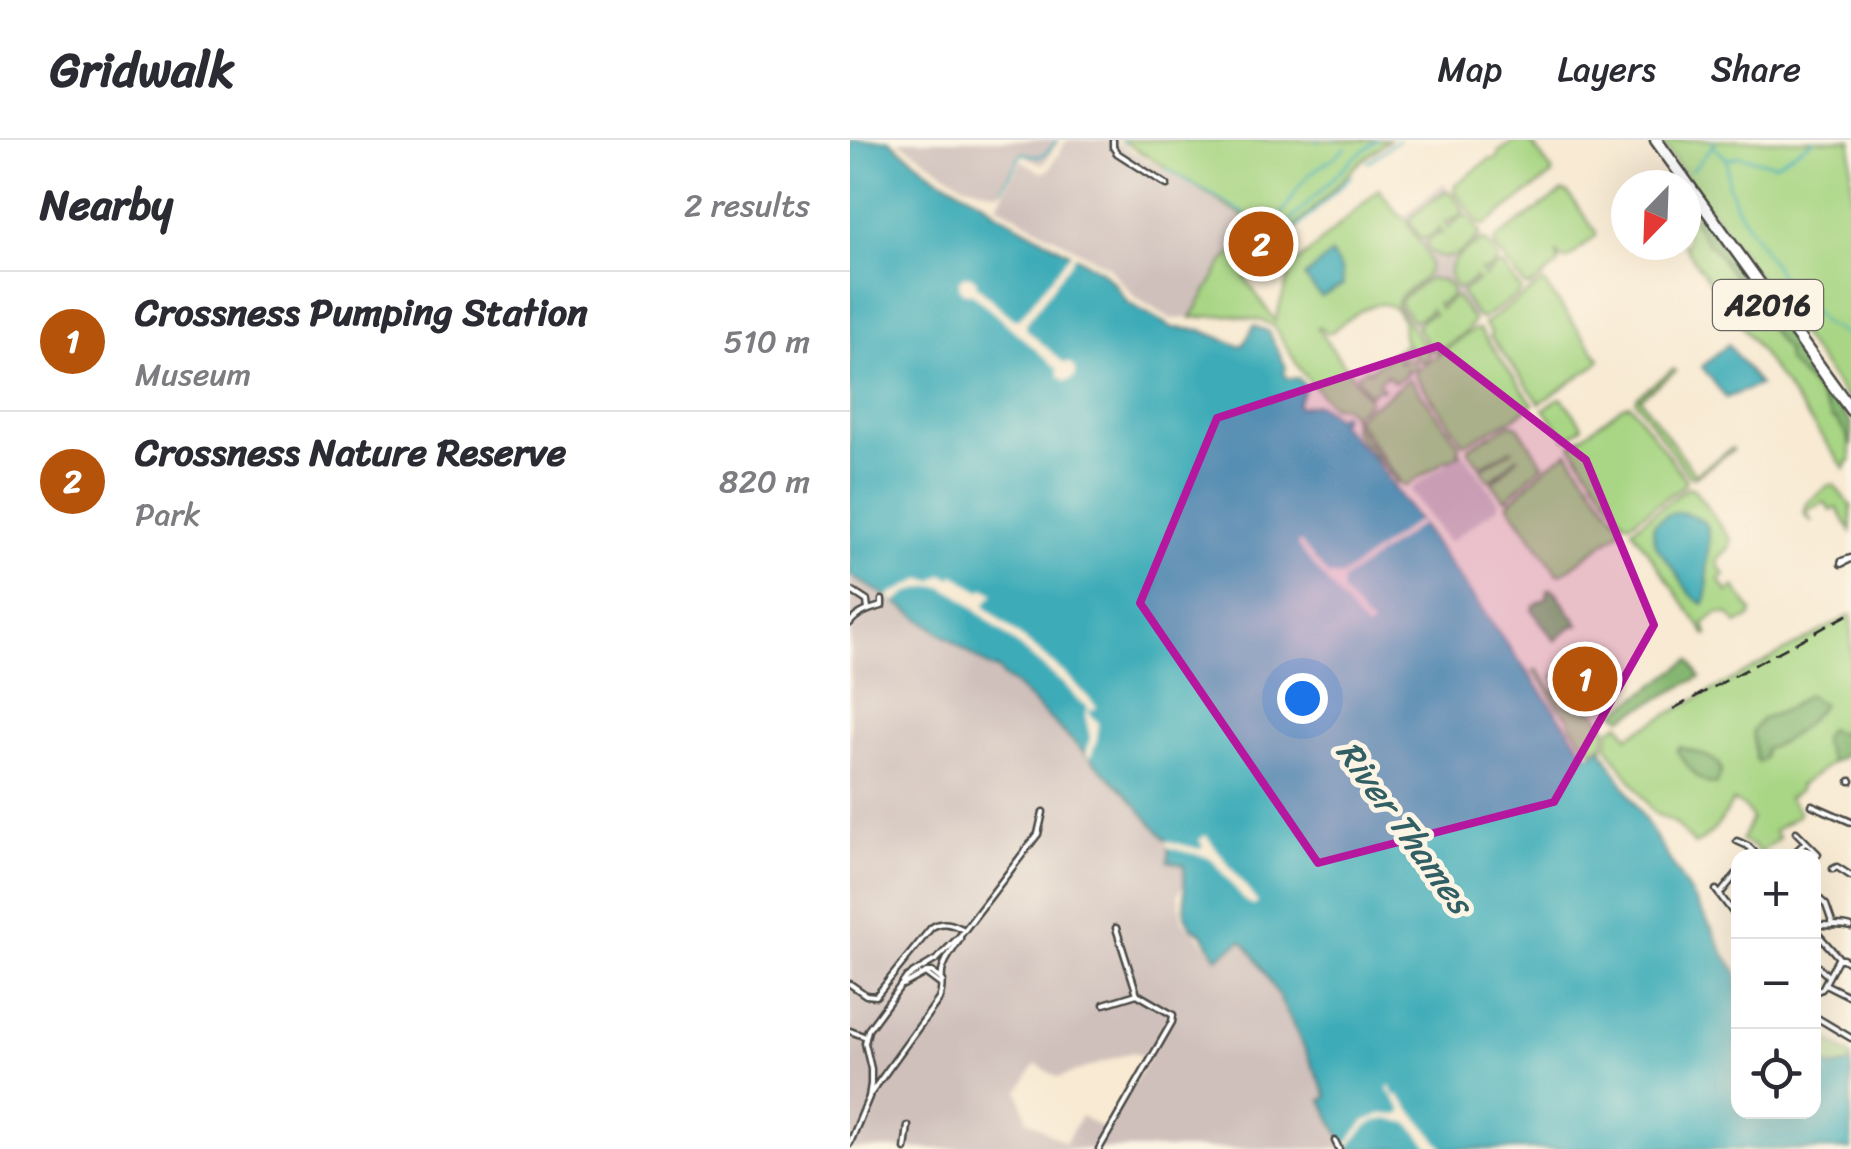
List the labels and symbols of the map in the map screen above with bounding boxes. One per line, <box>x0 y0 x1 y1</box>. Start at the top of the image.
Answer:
north arrow <box>1611 170 1701 260</box>
pin: 2 <box>1228 206 1294 282</box>
road number: A2016 <box>1713 280 1823 330</box>
pin: 1 <box>1552 642 1618 716</box>
your location <box>1277 673 1328 724</box>
water label: River Thames <box>1320 726 1492 931</box>

